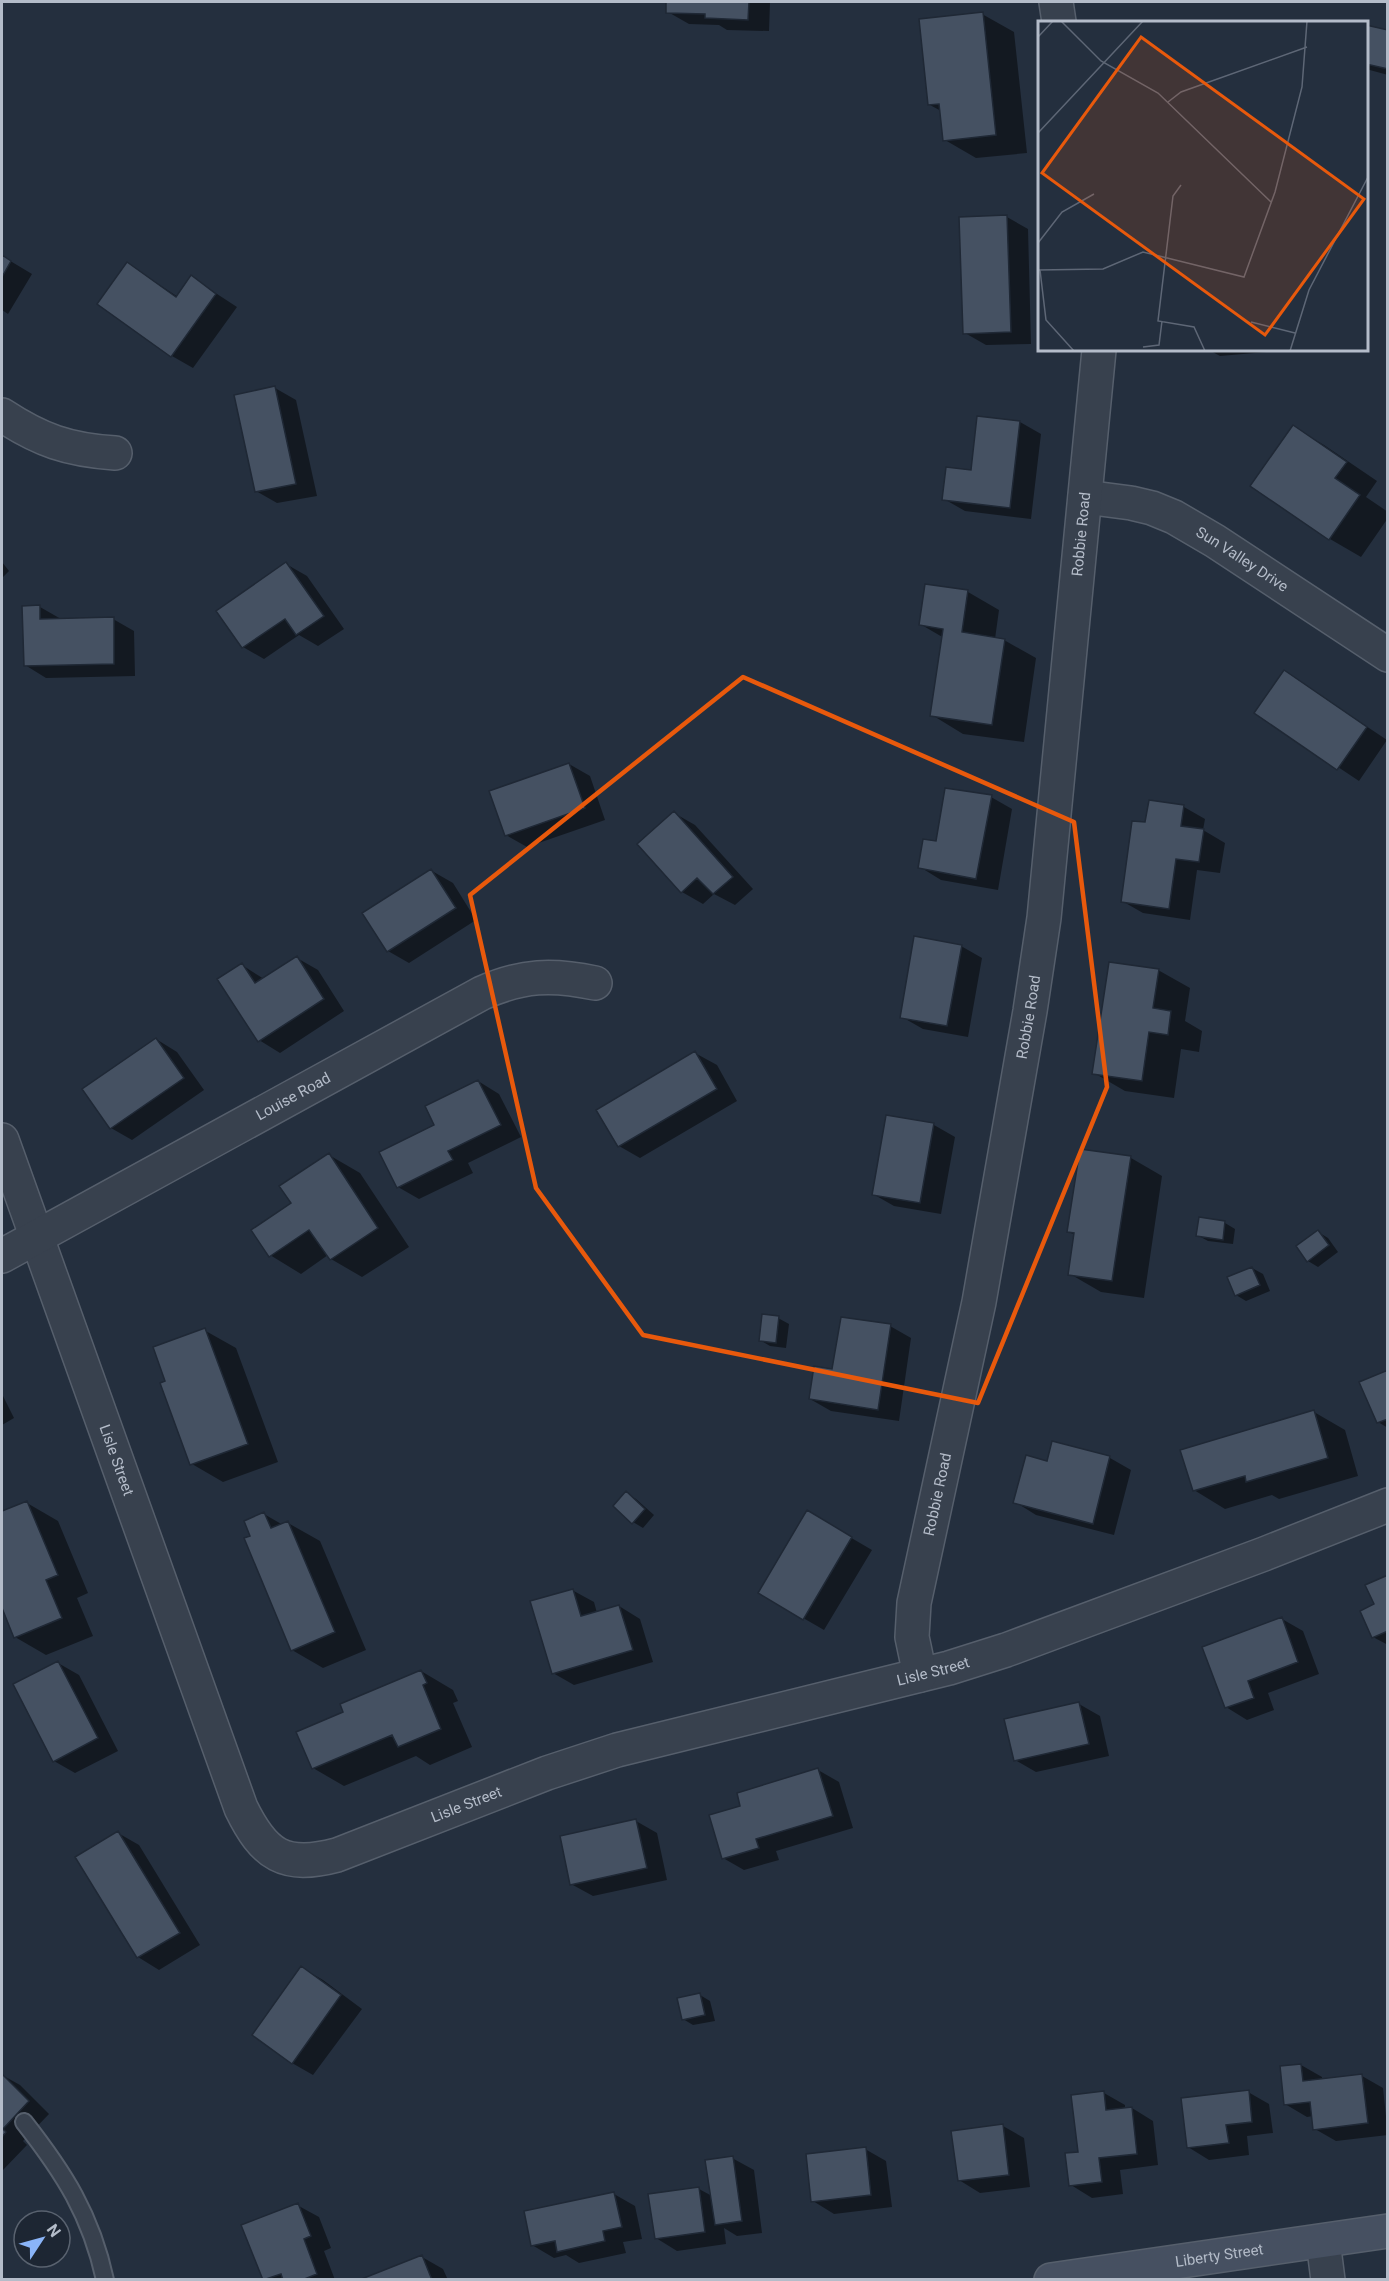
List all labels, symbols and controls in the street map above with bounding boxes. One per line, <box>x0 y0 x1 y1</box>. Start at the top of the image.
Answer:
inset map <box>1038 21 1368 351</box>
street label: Robbie Road <box>1068 491 1094 577</box>
street label: Sun Valley Drive <box>1193 523 1292 596</box>
street label: Robbie Road <box>1013 974 1044 1060</box>
street label: Louise Road <box>253 1069 334 1124</box>
street label: Lisle Street <box>96 1422 138 1498</box>
street label: Robbie Road <box>920 1451 955 1538</box>
street label: Lisle Street <box>895 1653 972 1690</box>
street label: Lisle Street <box>428 1783 504 1826</box>
north arrow <box>12 2209 72 2269</box>
text: N <box>43 2220 65 2241</box>
street label: Liberty Street <box>1174 2240 1265 2271</box>

